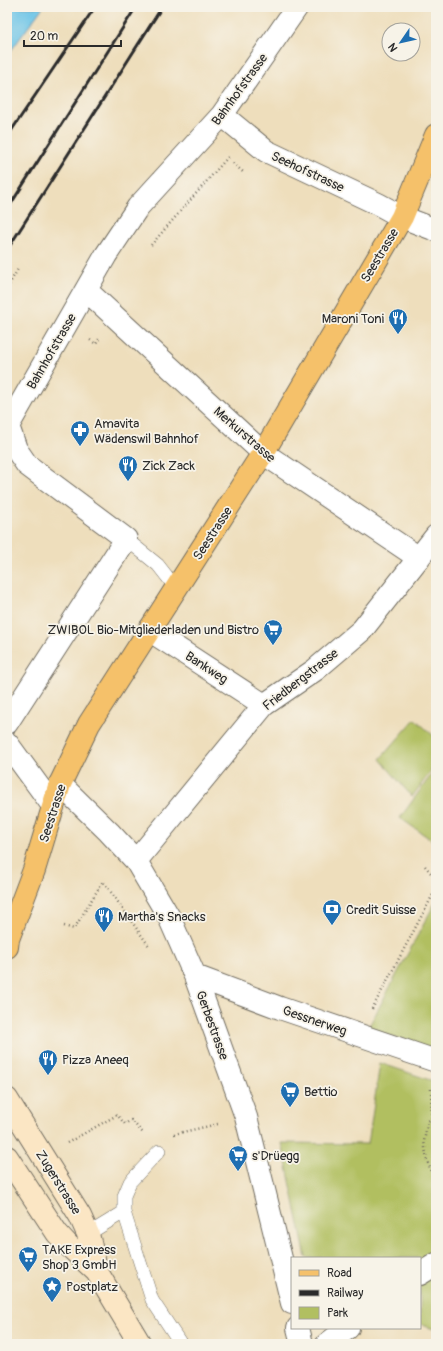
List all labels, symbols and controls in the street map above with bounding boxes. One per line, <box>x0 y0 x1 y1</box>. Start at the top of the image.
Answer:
scale bar <box>24 22 121 48</box>
north arrow <box>381 22 421 62</box>
text: 20 m <box>30 29 59 44</box>
text: N <box>385 40 401 54</box>
street label: Bahnhofstrasse <box>208 50 272 129</box>
street label: Seehofstrasse <box>269 148 347 196</box>
street label: Seestrasse <box>358 225 403 285</box>
restaurant icon: Maroni Toni <box>387 307 409 335</box>
street label: Bahnhofstrasse <box>24 310 80 392</box>
place label: Maroni Toni <box>322 311 384 327</box>
street label: Merkurstrasse <box>210 404 279 466</box>
place label: Amavita Wädenswil Bahnhof <box>94 416 200 447</box>
pharmacy icon: Amavita Wädenswil Bahnhof <box>69 419 91 447</box>
restaurant icon: Zick Zack <box>117 454 139 482</box>
place label: Zick Zack <box>142 458 196 474</box>
street label: Seestrasse <box>190 503 236 563</box>
supermarket icon: ZWIBOL Bio-Mitgliederladen und Bistro <box>262 618 284 646</box>
place label: ZWIBOL Bio-Mitgliederladen und Bistro <box>47 622 259 638</box>
street label: Friedbergstrasse <box>260 645 342 714</box>
street label: Bankweg <box>182 648 231 688</box>
street label: Seestrasse <box>36 782 70 844</box>
bank icon: Credit Suisse <box>321 898 343 926</box>
place label: Credit Suisse <box>346 902 417 918</box>
restaurant icon: Martha's Snacks <box>93 905 115 933</box>
place label: Martha's Snacks <box>118 909 206 925</box>
street label: Gerbestrasse <box>192 989 232 1063</box>
street label: Gessnerweg <box>280 1003 349 1040</box>
restaurant icon: Pizza Aneeq <box>37 1048 59 1076</box>
place label: Pizza Aneeq <box>62 1052 129 1068</box>
supermarket icon: Bettio <box>279 1080 301 1108</box>
place label: Bettio <box>304 1084 338 1100</box>
supermarket icon: s'Drüegg <box>227 1144 249 1172</box>
street label: Zugerstrasse <box>32 1147 85 1218</box>
place label: s'Drüegg <box>252 1148 300 1164</box>
place label: TAKE Express Shop 3 GmbH <box>42 1242 117 1273</box>
supermarket icon: TAKE Express Shop 3 GmbH <box>17 1245 39 1273</box>
legend <box>291 1257 421 1329</box>
text: Road <box>327 1266 352 1281</box>
place icon: Postplatz <box>41 1275 63 1303</box>
place label: Postplatz <box>66 1279 118 1295</box>
text: Railway <box>327 1286 363 1301</box>
text: Park <box>327 1306 348 1321</box>

